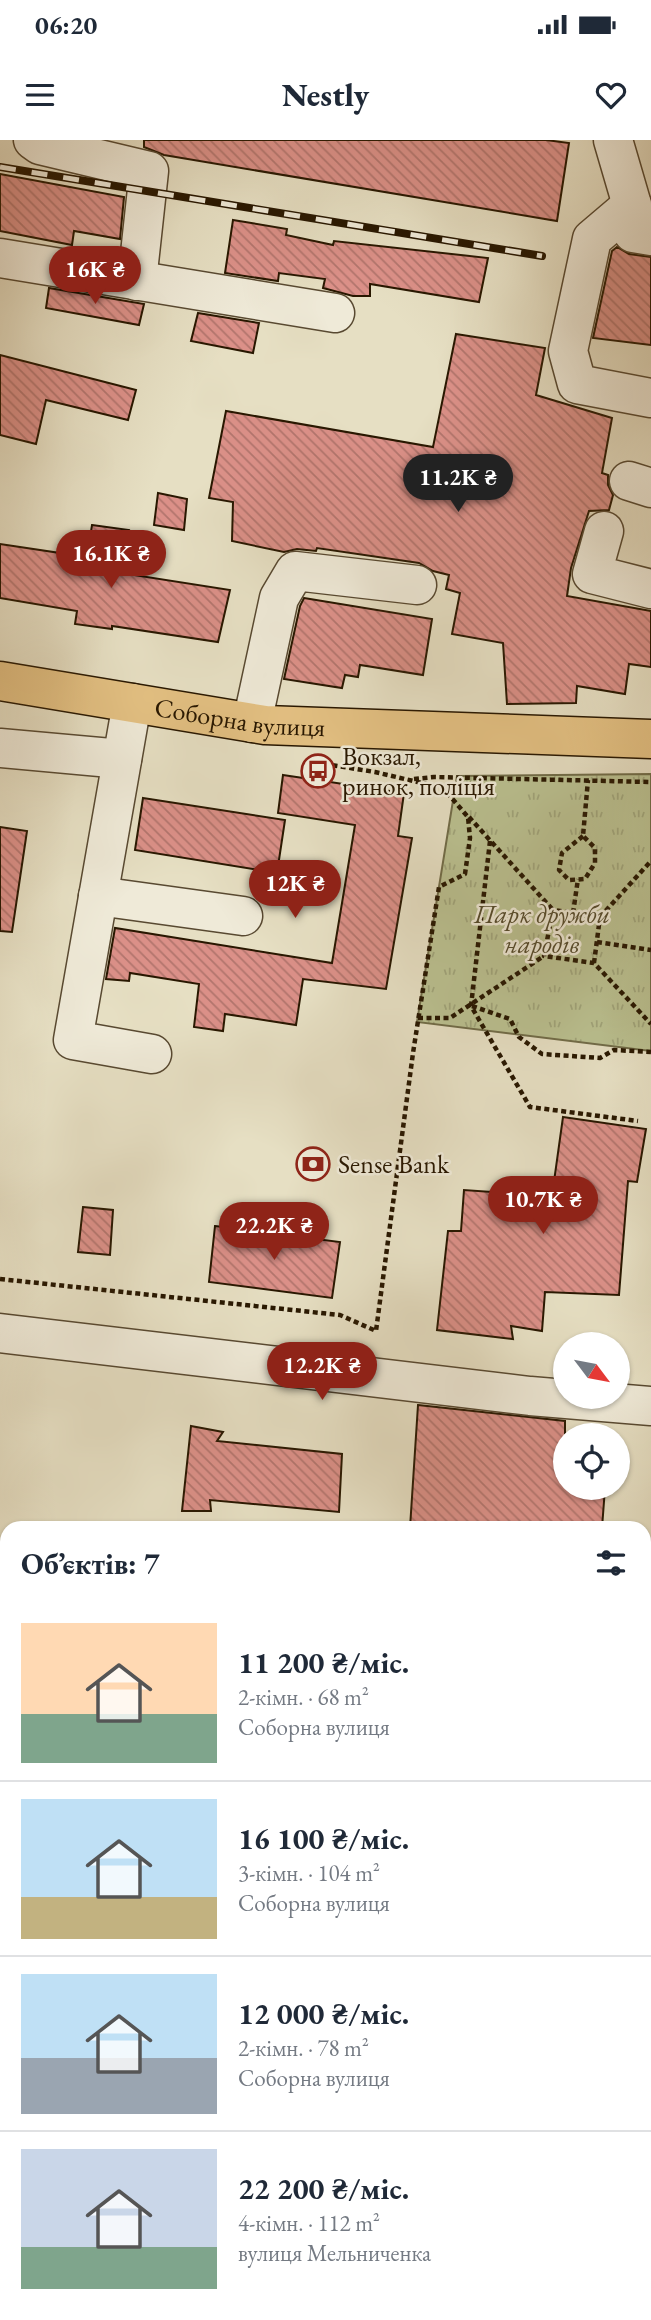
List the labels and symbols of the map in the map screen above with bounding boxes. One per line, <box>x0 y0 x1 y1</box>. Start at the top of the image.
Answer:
pin: 16K ₴ <box>46 246 144 306</box>
pin: 11.2K ₴ <box>393 454 523 514</box>
pin: 16.1K ₴ <box>46 531 176 590</box>
street label: Соборна вулиця <box>152 690 326 744</box>
place label: Вокзал, ринок, поліція <box>342 739 495 803</box>
bus stop icon: Вокзал, ринок, поліція <box>299 752 337 790</box>
pin: 12K ₴ <box>246 860 344 920</box>
park label: Парк дружби народів <box>473 897 610 961</box>
bank icon: Sense Bank <box>294 1145 332 1183</box>
place label: Sense Bank <box>338 1147 450 1181</box>
pin: 10.7K ₴ <box>478 1176 608 1236</box>
pin: 22.2K ₴ <box>209 1202 339 1262</box>
north arrow <box>553 1332 630 1409</box>
pin: 12.2K ₴ <box>257 1342 387 1402</box>

